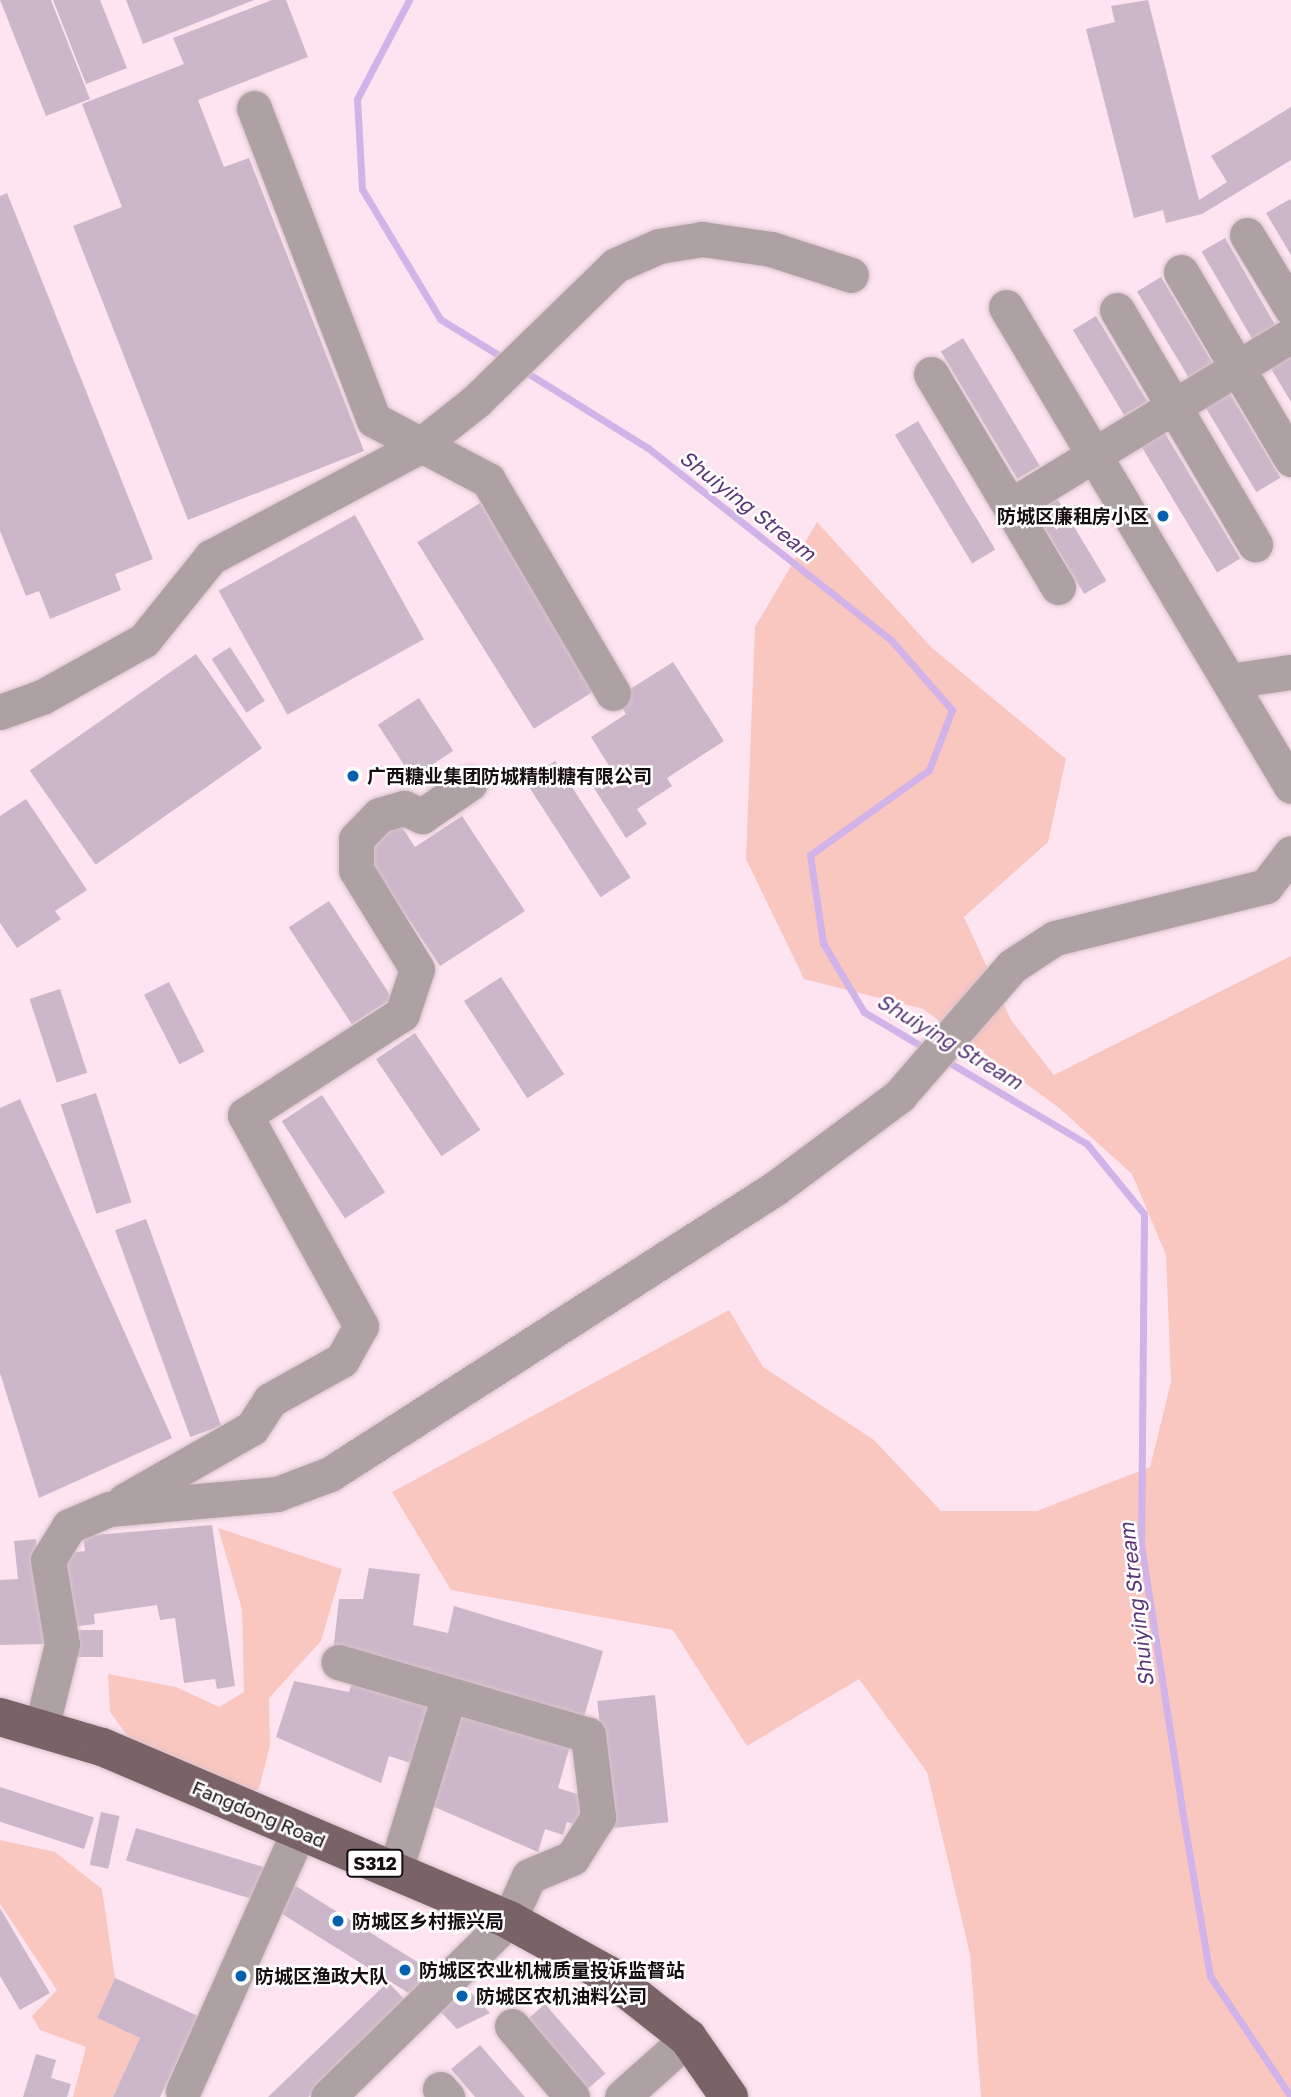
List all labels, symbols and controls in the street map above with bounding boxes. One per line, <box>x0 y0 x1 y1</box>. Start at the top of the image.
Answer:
water label: Shuiying Stream <box>675 444 821 566</box>
place label: 防城区廉租房小区 <box>997 505 1149 527</box>
marker: 防城区廉租房小区 <box>1155 508 1171 524</box>
place label: 广西糖业集团防城精制糖有限公司 <box>367 765 652 787</box>
marker: 广西糖业集团防城精制糖有限公司 <box>345 768 361 784</box>
water label: Shuiying Stream <box>873 988 1027 1094</box>
water label: Shuiying Stream <box>1113 1521 1159 1689</box>
street label: Fangdong Road <box>189 1776 329 1852</box>
road number: S312 <box>345 1849 405 1878</box>
place label: 防城区乡村振兴局 <box>352 1910 504 1932</box>
marker: 防城区乡村振兴局 <box>330 1913 346 1929</box>
place label: 防城区农业机械质量投诉监督站 <box>419 1959 685 1981</box>
marker: 防城区农业机械质量投诉监督站 <box>397 1962 413 1978</box>
place label: 防城区渔政大队 <box>255 1965 388 1987</box>
marker: 防城区渔政大队 <box>233 1968 249 1984</box>
place label: 防城区农机油料公司 <box>476 1985 647 2007</box>
marker: 防城区农机油料公司 <box>454 1988 470 2004</box>

